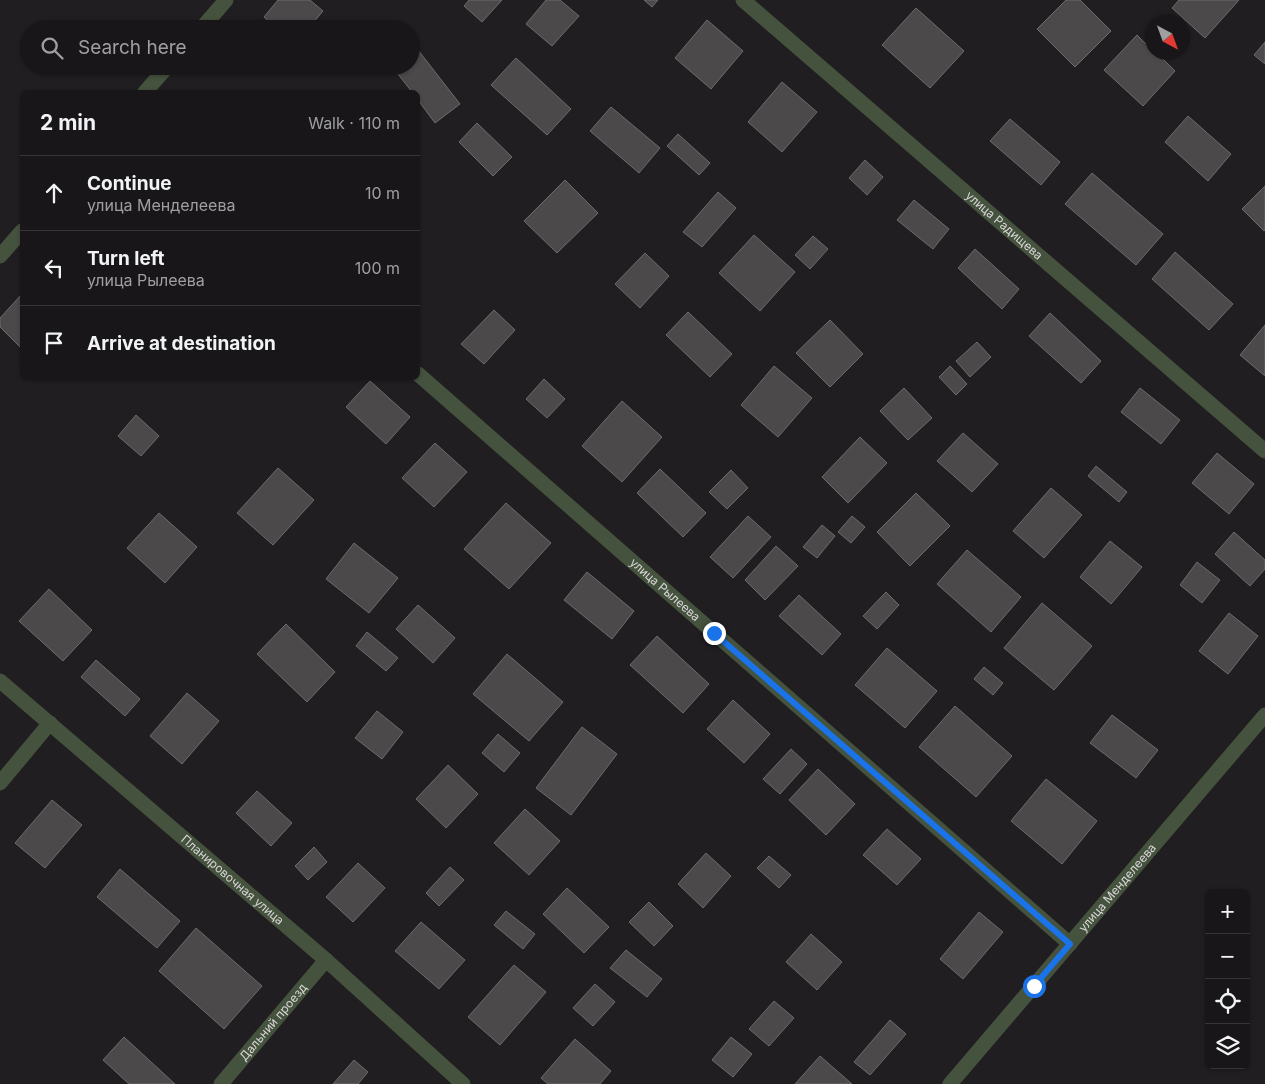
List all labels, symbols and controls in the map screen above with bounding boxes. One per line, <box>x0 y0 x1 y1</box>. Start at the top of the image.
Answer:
north arrow <box>1145 15 1190 60</box>
search box <box>20 20 420 75</box>
icon: search <box>38 34 66 62</box>
text: Search here <box>78 36 187 59</box>
text: 2 min <box>40 110 96 135</box>
text: Walk · 110 m <box>308 113 400 133</box>
text: Continue <box>87 172 172 195</box>
icon: ahead <box>40 179 68 207</box>
text: 10 m <box>365 183 400 203</box>
street label: улица Радищева <box>963 188 1046 263</box>
text: улица Менделеева <box>87 195 235 215</box>
text: Turn left <box>87 247 165 270</box>
icon: left <box>40 254 68 282</box>
text: 100 m <box>355 258 400 278</box>
text: улица Рылеева <box>87 270 205 290</box>
icon: arrive <box>40 329 68 357</box>
text: Arrive at destination <box>87 332 276 355</box>
street label: улица Рылеева <box>627 555 704 624</box>
route end <box>703 622 726 645</box>
street label: Планировочная улица <box>178 831 287 928</box>
street label: улица Менделеева <box>1075 840 1159 935</box>
map controls <box>1205 889 1250 1069</box>
button: + <box>1205 889 1250 934</box>
button: − <box>1205 934 1250 979</box>
route start <box>1023 975 1046 998</box>
button: locate <box>1205 979 1250 1024</box>
street label: Дальний проезд <box>236 980 310 1064</box>
button: layers <box>1205 1024 1250 1069</box>

